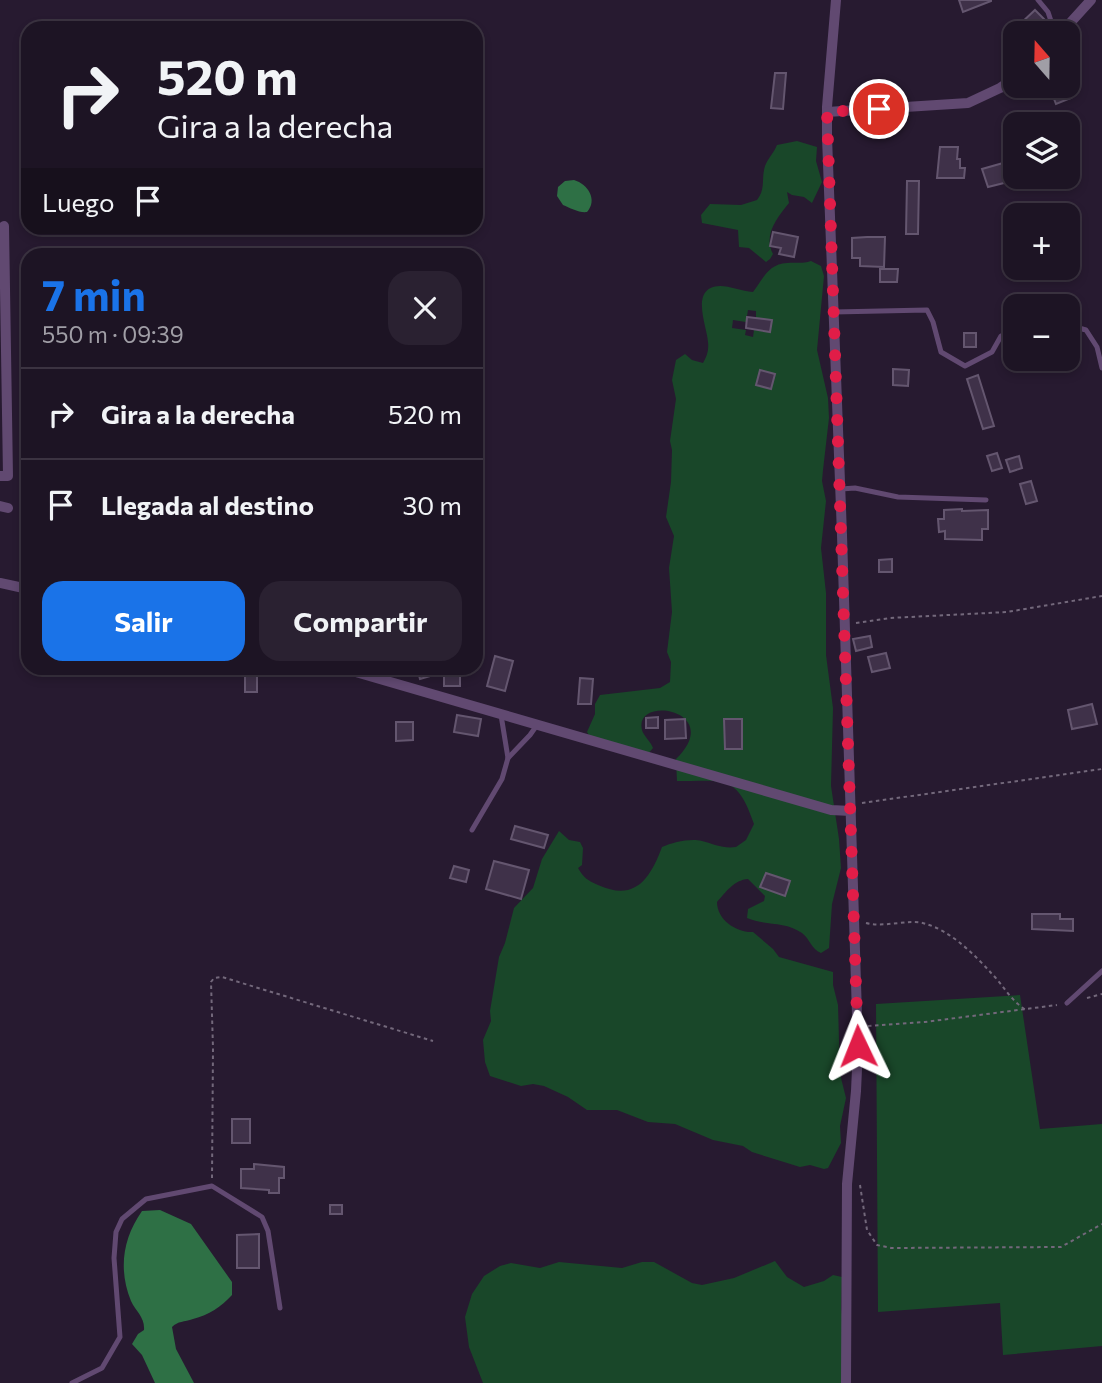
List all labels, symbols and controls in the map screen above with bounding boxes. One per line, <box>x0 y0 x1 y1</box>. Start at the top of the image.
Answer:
north arrow <box>1003 21 1080 98</box>
map controls <box>1003 21 1080 371</box>
text: 520 m <box>157 45 298 105</box>
icon: right <box>42 49 133 140</box>
pin <box>849 79 909 139</box>
icon: arrive <box>860 90 898 128</box>
text: Gira a la derecha <box>157 105 393 145</box>
button: layers <box>1003 112 1080 189</box>
icon: arrive <box>129 182 167 220</box>
text: Luego <box>42 186 115 217</box>
button: + <box>1003 203 1080 280</box>
text: 7 min <box>42 268 146 320</box>
button: close <box>388 271 462 345</box>
button: − <box>1003 294 1080 371</box>
text: 550 m · 09:39 <box>42 320 184 348</box>
icon: right <box>42 395 80 433</box>
text: Gira a la derecha <box>101 398 295 429</box>
text: 520 m <box>388 398 462 429</box>
icon: arrive <box>42 486 80 524</box>
text: Llegada al destino <box>101 489 314 520</box>
text: 30 m <box>403 489 462 520</box>
button: Salir <box>42 581 245 661</box>
button: Compartir <box>259 581 462 661</box>
position arrow <box>821 1009 895 1083</box>

